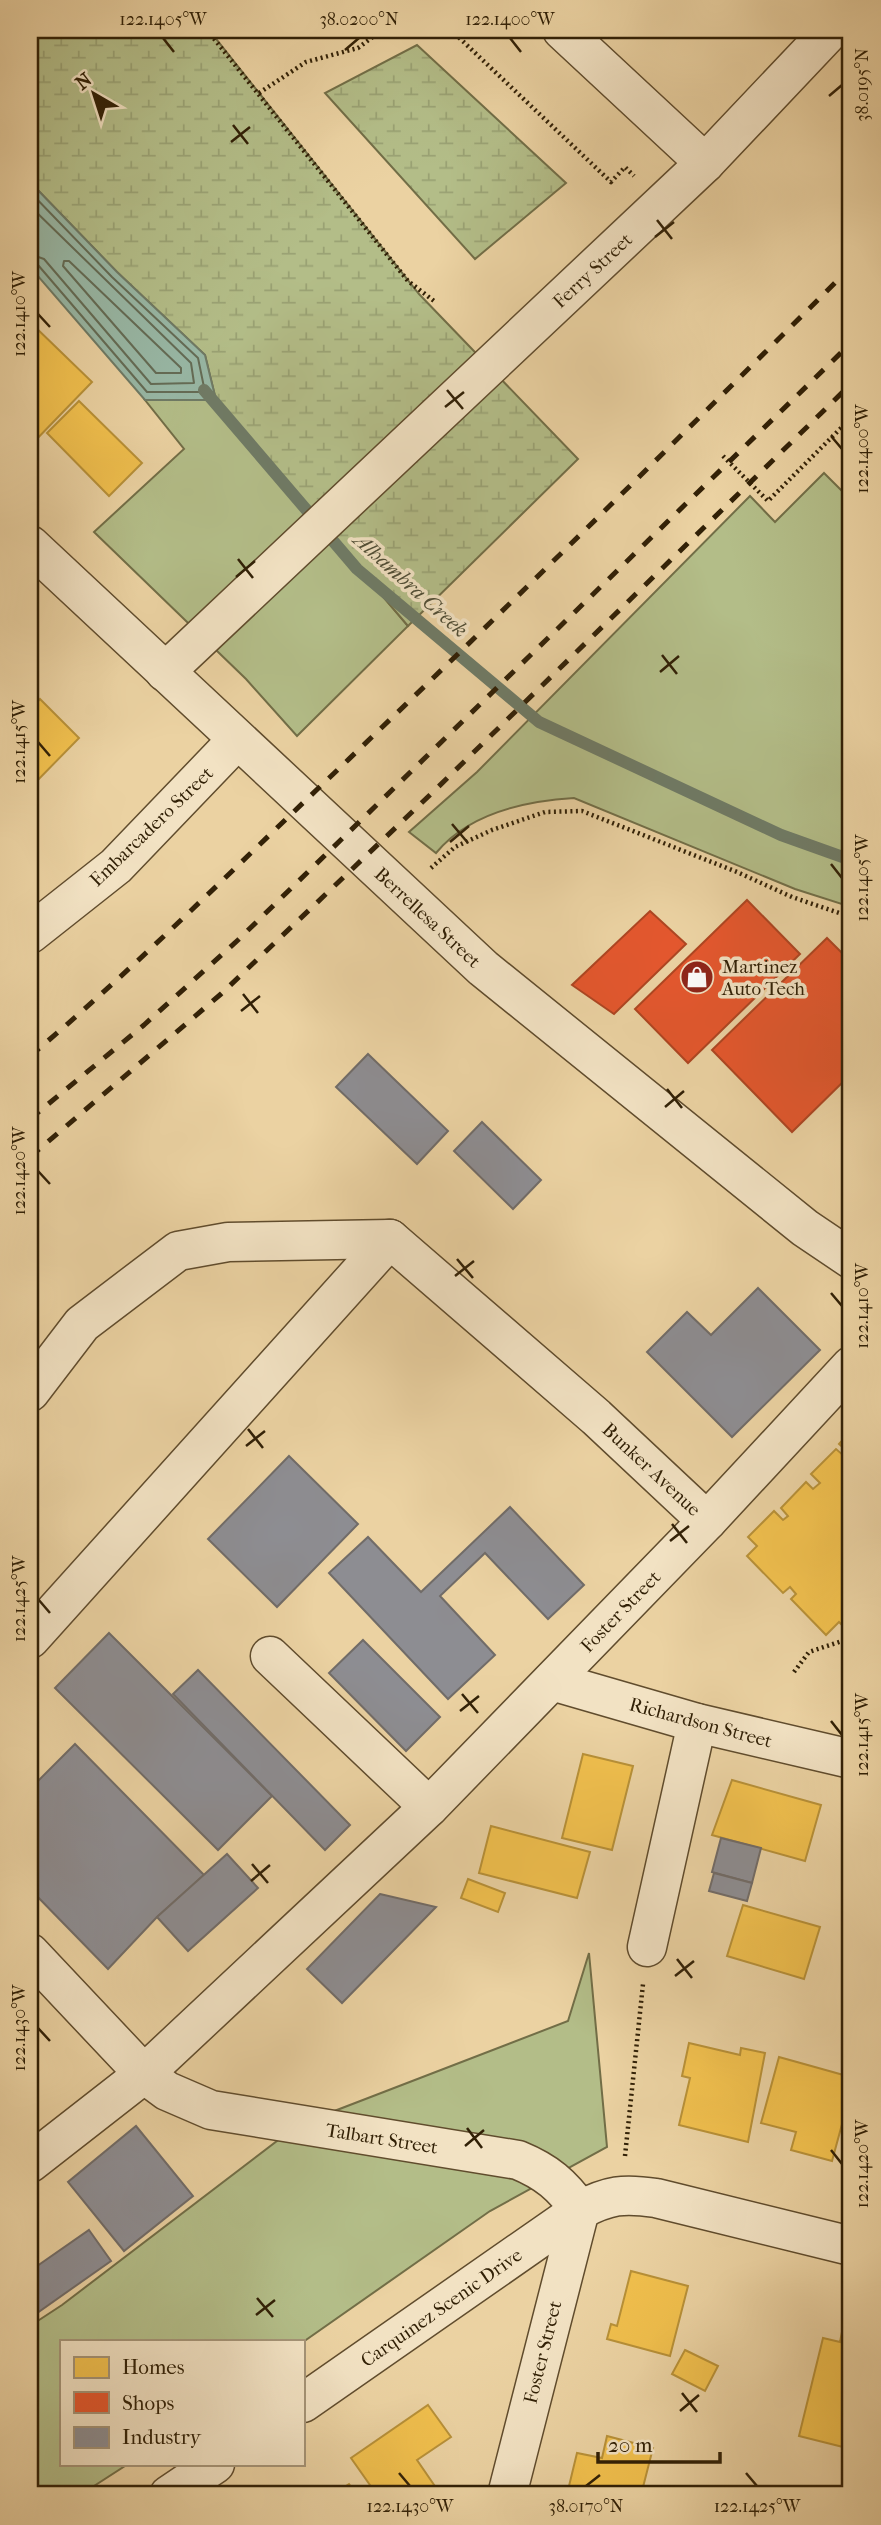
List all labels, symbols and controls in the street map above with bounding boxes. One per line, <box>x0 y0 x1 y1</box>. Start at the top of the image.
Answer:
text: 122.1405°W <box>119 9 208 30</box>
text: 38.0200°N <box>319 9 399 30</box>
text: 122.1400°W <box>465 9 556 30</box>
text: 38.0195°N <box>852 48 873 122</box>
north arrow <box>60 60 130 130</box>
text: N <box>71 68 97 95</box>
street label: Ferry Street <box>549 228 637 313</box>
text: 122.1410°W <box>9 270 30 357</box>
text: 122.1400°W <box>852 403 873 494</box>
water label: Alhambra Creek <box>347 526 473 642</box>
text: 122.1415°W <box>9 699 30 784</box>
street label: Embarcadero Street <box>86 762 218 891</box>
text: 122.1405°W <box>852 833 873 922</box>
street label: Berrellesa Street <box>370 863 485 973</box>
place label: Martinez Auto Tech <box>721 956 805 1000</box>
shop icon: Martinez Auto Tech <box>678 958 716 996</box>
text: 122.1420°W <box>9 1125 30 1215</box>
text: 122.1410°W <box>852 1262 873 1349</box>
street label: Bunker Avenue <box>598 1419 705 1521</box>
text: 122.1425°W <box>9 1554 30 1642</box>
street label: Foster Street <box>576 1566 665 1657</box>
text: 122.1415°W <box>852 1692 873 1777</box>
street label: Richardson Street <box>627 1693 775 1753</box>
text: 122.1430°W <box>9 1983 30 2072</box>
text: 122.1420°W <box>852 2118 873 2208</box>
street label: Talbart Street <box>324 2119 440 2159</box>
street label: Carquinez Scenic Drive <box>357 2244 526 2372</box>
street label: Foster Street <box>520 2298 566 2406</box>
legend <box>60 2340 304 2466</box>
text: Homes <box>122 2355 185 2379</box>
text: Shops <box>122 2391 175 2415</box>
scale bar <box>598 2420 720 2464</box>
text: Industry <box>122 2425 202 2449</box>
text: 20 m <box>608 2433 653 2457</box>
text: 122.1430°W <box>367 2496 455 2517</box>
text: 38.0170°N <box>549 2496 624 2517</box>
text: 122.1425°W <box>714 2496 802 2517</box>

